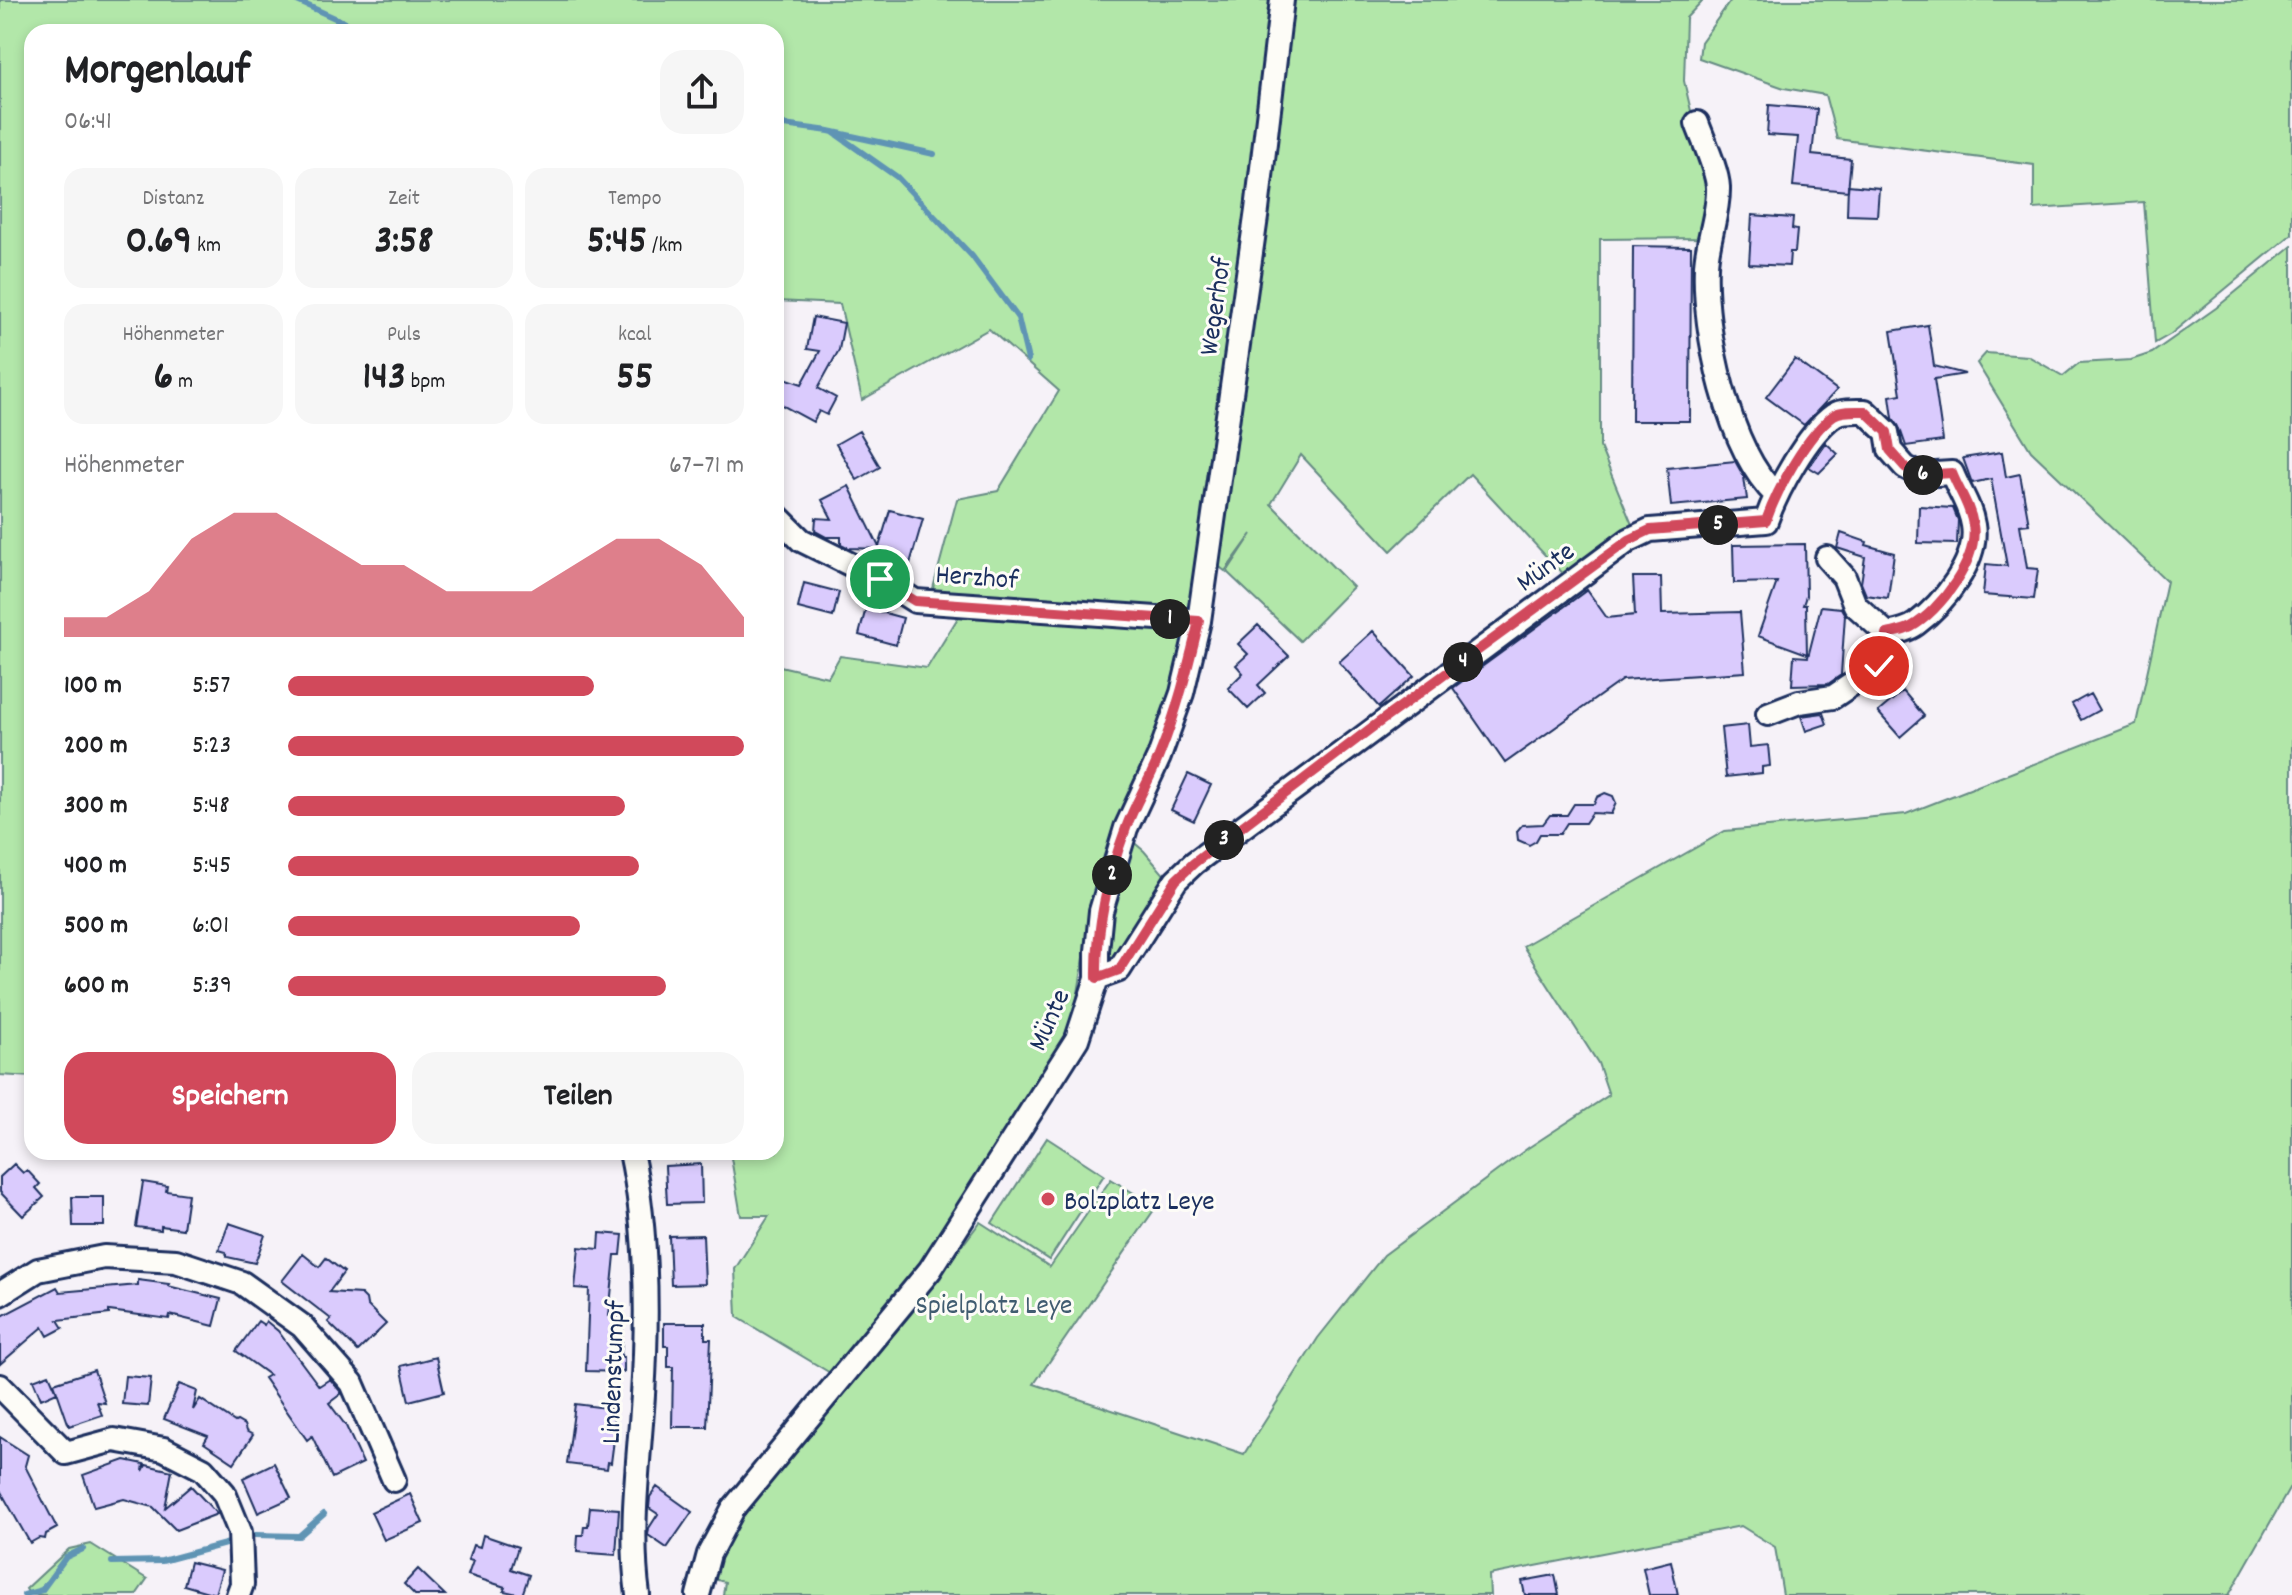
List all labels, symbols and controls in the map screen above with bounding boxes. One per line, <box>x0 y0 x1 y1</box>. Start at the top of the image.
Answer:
text: Morgenlauf <box>64 42 250 105</box>
button: share <box>660 50 744 134</box>
text: 06:41 <box>64 104 112 141</box>
text: Distanz <box>143 184 204 215</box>
text: Zeit <box>388 184 420 215</box>
text: Tempo <box>608 184 661 215</box>
text: 0.69 <box>126 215 192 272</box>
text: 3:58 <box>375 215 433 272</box>
text: 5:45 <box>587 215 647 272</box>
text: km <box>192 231 221 262</box>
text: /km <box>647 231 683 262</box>
street label: Wegerhof <box>1191 254 1245 358</box>
text: Höhenmeter <box>122 320 224 351</box>
text: Puls <box>387 320 421 351</box>
text: kcal <box>618 320 651 351</box>
text: 6 <box>153 351 173 408</box>
text: 143 <box>363 351 406 408</box>
text: 55 <box>616 351 653 408</box>
text: m <box>173 367 193 398</box>
text: bpm <box>406 367 445 398</box>
text: Höhenmeter <box>64 448 184 485</box>
text: 67–71 m <box>669 448 744 485</box>
pin: 6 <box>1903 455 1943 495</box>
text: 6 <box>1918 459 1928 490</box>
pin: 5 <box>1698 505 1738 545</box>
text: 5 <box>1713 509 1723 540</box>
street label: Münte <box>1509 534 1585 604</box>
pin <box>846 545 914 613</box>
icon: arrive <box>858 557 902 601</box>
street label: Herzhof <box>934 557 1020 603</box>
pin: 1 <box>1150 599 1190 639</box>
text: 1 <box>1168 603 1172 634</box>
pin <box>1845 632 1913 700</box>
pin: 4 <box>1443 642 1483 682</box>
icon: check <box>1857 644 1901 688</box>
text: 4 <box>1458 646 1468 677</box>
text: 100 m <box>64 668 122 705</box>
text: 5:57 <box>192 668 230 705</box>
text: 200 m <box>64 728 128 765</box>
text: 5:23 <box>192 728 231 765</box>
text: 300 m <box>64 788 128 825</box>
text: 5:48 <box>192 788 230 825</box>
pin: 3 <box>1204 820 1244 860</box>
text: 3 <box>1219 824 1229 855</box>
text: 400 m <box>64 848 127 885</box>
text: 5:45 <box>192 848 231 885</box>
pin: 2 <box>1092 855 1132 895</box>
text: 2 <box>1107 859 1117 890</box>
text: 500 m <box>64 908 128 945</box>
text: 6:01 <box>192 908 229 945</box>
text: 600 m <box>64 968 129 1005</box>
text: 5:39 <box>192 968 232 1005</box>
street label: Münte <box>1020 984 1083 1058</box>
button: Speichern <box>64 1052 396 1144</box>
button: Teilen <box>412 1052 744 1144</box>
place label: Bolzplatz Leye <box>1064 1184 1215 1224</box>
marker: Bolzplatz Leye <box>1039 1190 1057 1208</box>
park label: Spielplatz Leye <box>916 1288 1072 1328</box>
street label: Lindenstumpf <box>593 1298 639 1445</box>

